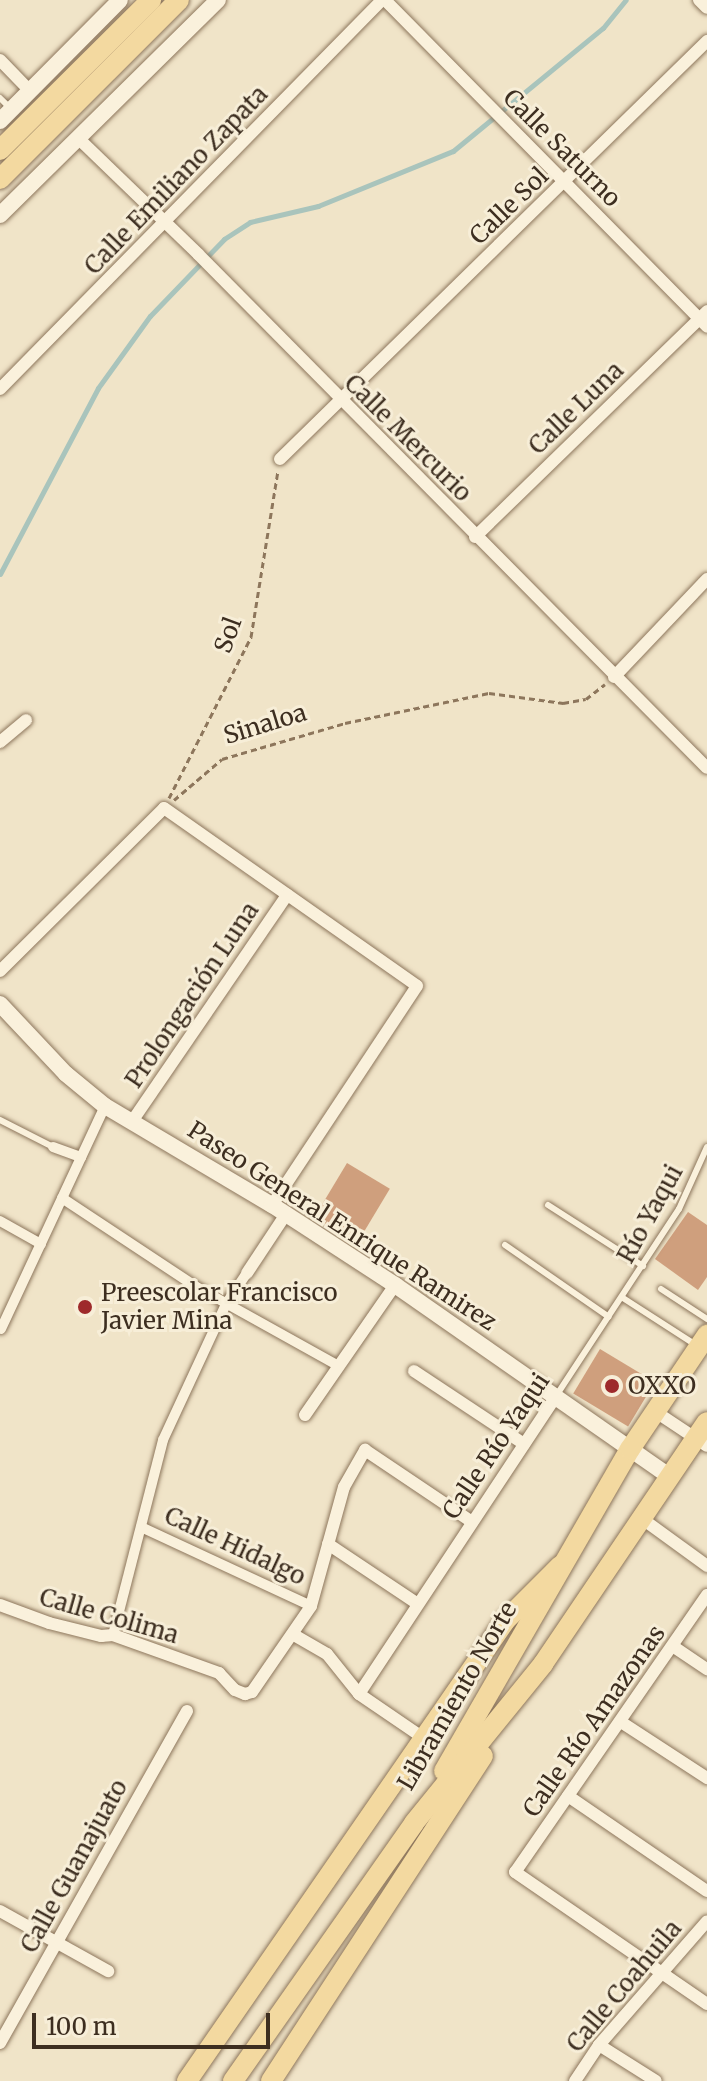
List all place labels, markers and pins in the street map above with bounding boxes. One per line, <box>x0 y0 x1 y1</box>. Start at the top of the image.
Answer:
place label: Preescolar Francisco Javier Mina <box>101 1279 337 1335</box>
marker: Preescolar Francisco Javier Mina <box>76 1298 94 1316</box>
place label: OXXO <box>628 1372 696 1400</box>
marker: OXXO <box>603 1377 621 1395</box>

